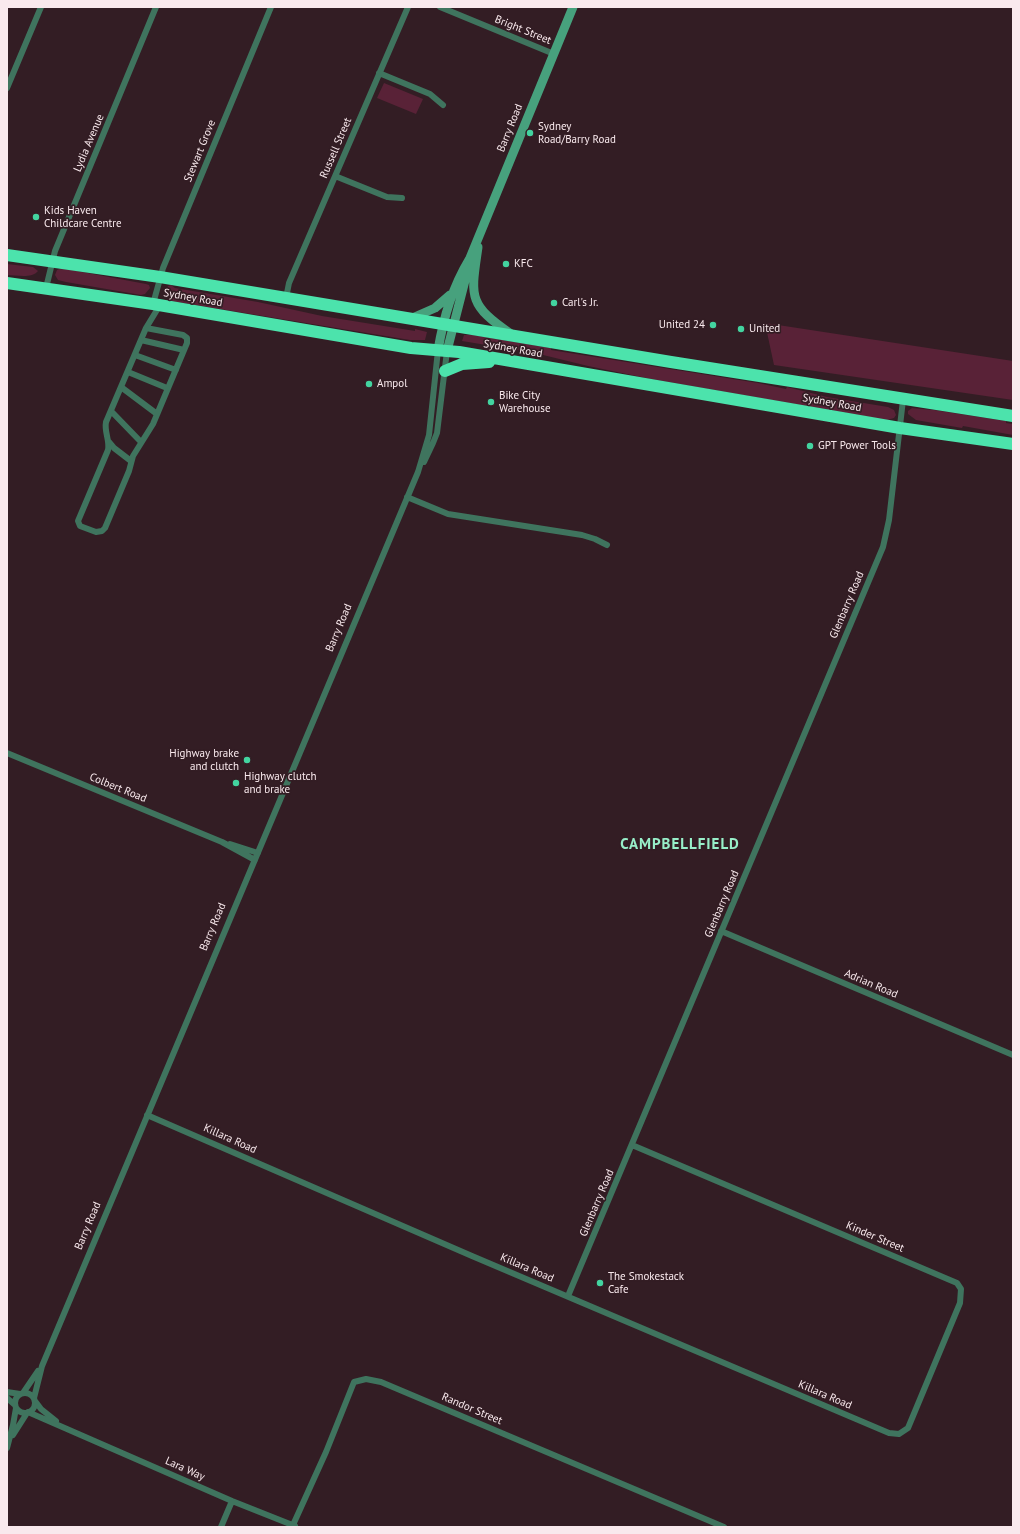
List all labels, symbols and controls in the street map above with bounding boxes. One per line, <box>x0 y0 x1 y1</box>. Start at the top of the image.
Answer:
street label: Bright Street <box>493 13 553 47</box>
street label: Barry Road <box>494 102 526 154</box>
street label: Lydia Avenue <box>71 112 107 174</box>
street label: Russell Street <box>317 116 355 180</box>
street label: Stewart Grove <box>181 118 219 184</box>
place label: Sydney Road/Barry Road <box>538 120 616 146</box>
marker: Sydney Road/Barry Road <box>525 128 535 138</box>
place label: Kids Haven Childcare Centre <box>44 204 122 230</box>
marker: Kids Haven Childcare Centre <box>31 212 41 222</box>
place label: KFC <box>514 257 533 271</box>
marker: KFC <box>501 259 511 269</box>
street label: Sydney Road <box>163 286 223 310</box>
place label: Carl's Jr. <box>562 296 598 310</box>
marker: Carl's Jr. <box>549 298 559 308</box>
place label: United 24 <box>659 318 705 332</box>
marker: United 24 <box>708 320 718 330</box>
place label: United <box>749 322 780 336</box>
marker: United <box>736 324 746 334</box>
street label: Sydney Road <box>483 337 543 361</box>
place label: Ampol <box>377 377 407 391</box>
marker: Ampol <box>364 379 374 389</box>
place label: Bike City Warehouse <box>499 389 551 415</box>
street label: Sydney Road <box>802 391 862 415</box>
marker: Bike City Warehouse <box>486 397 496 407</box>
place label: GPT Power Tools <box>818 439 896 453</box>
marker: GPT Power Tools <box>805 441 815 451</box>
street label: Glenbarry Road <box>827 569 867 641</box>
street label: Barry Road <box>323 602 355 654</box>
place label: Highway brake and clutch <box>169 747 239 773</box>
marker: Highway brake and clutch <box>242 755 252 765</box>
place label: Highway clutch and brake <box>244 770 317 796</box>
street label: Colbert Road <box>87 771 149 805</box>
marker: Highway clutch and brake <box>231 778 241 788</box>
district label: CAMPBELLFIELD <box>620 836 740 854</box>
street label: Glenbarry Road <box>702 868 742 940</box>
street label: Barry Road <box>197 901 229 953</box>
street label: Adrian Road <box>842 967 900 1001</box>
street label: Killara Road <box>201 1121 259 1157</box>
street label: Glenbarry Road <box>577 1167 617 1239</box>
street label: Barry Road <box>72 1200 104 1252</box>
street label: Kinder Street <box>844 1219 906 1255</box>
street label: Killara Road <box>498 1251 556 1285</box>
place label: The Smokestack Cafe <box>608 1270 684 1296</box>
marker: The Smokestack Cafe <box>595 1278 605 1288</box>
street label: Killara Road <box>796 1378 854 1412</box>
street label: Randor Street <box>440 1390 504 1428</box>
street label: Lara Way <box>163 1454 207 1484</box>

